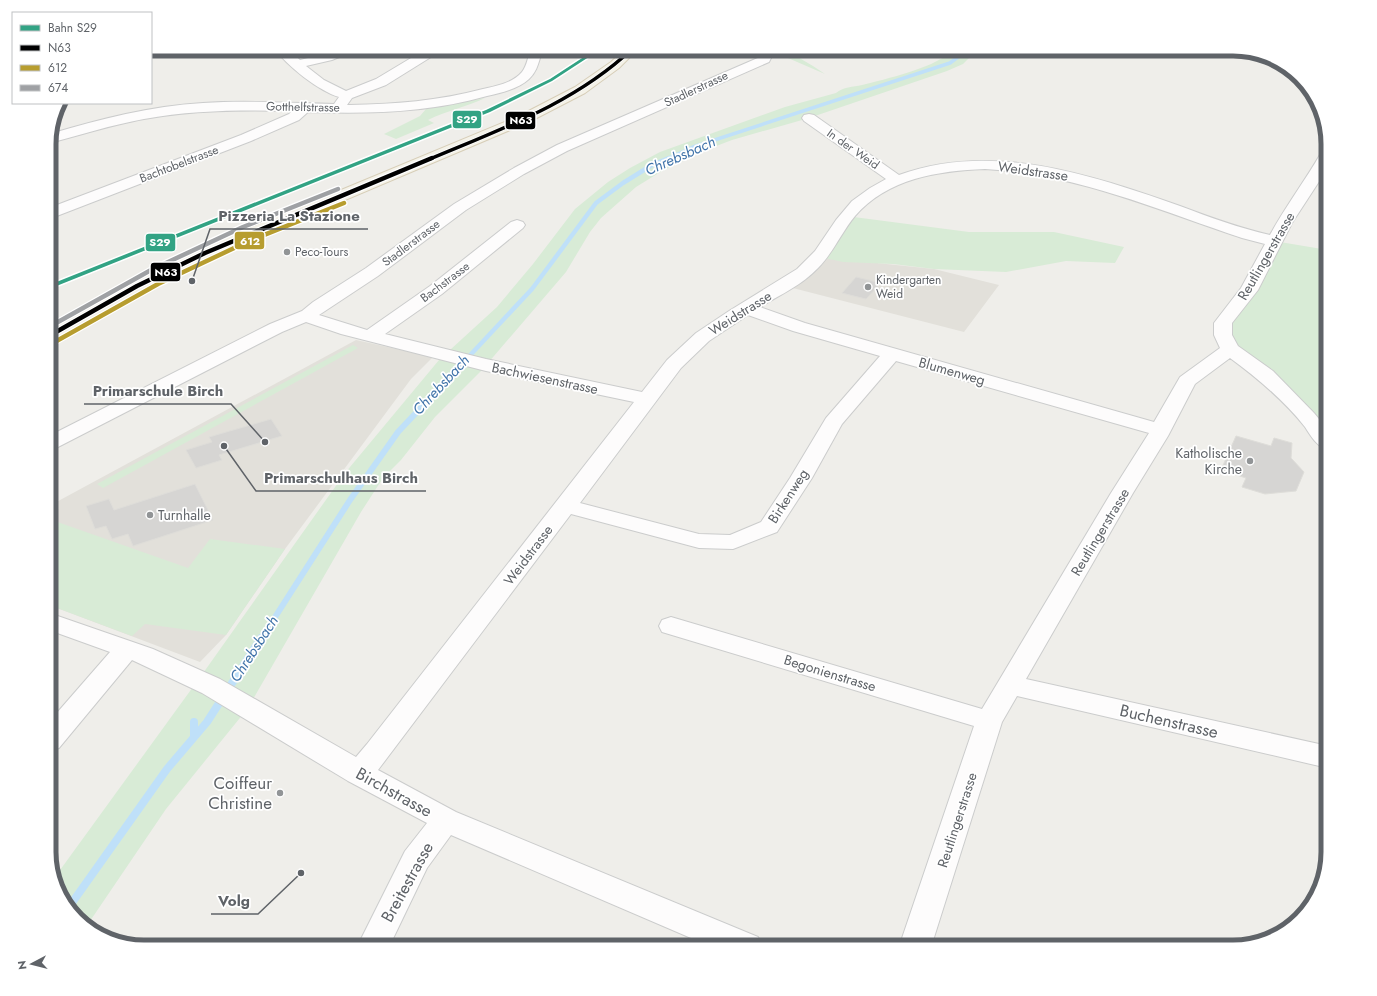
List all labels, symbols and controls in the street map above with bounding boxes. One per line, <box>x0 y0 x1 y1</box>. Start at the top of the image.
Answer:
legend <box>12 12 152 104</box>
text: Bahn S29 <box>48 19 97 37</box>
text: N63 <box>48 39 71 57</box>
text: 612 <box>48 59 67 77</box>
street label: Stadlerstrasse <box>661 66 731 112</box>
text: 674 <box>48 79 68 97</box>
street label: Gotthelfstrasse <box>266 97 340 117</box>
line badge: S29 <box>452 110 482 129</box>
text: S29 <box>456 111 478 127</box>
line badge: N63 <box>505 111 536 130</box>
text: N63 <box>510 112 533 128</box>
street label: In der Weid <box>823 124 883 174</box>
water label: Chrebsbach <box>641 131 719 181</box>
street label: Bachtobelstrasse <box>137 141 221 187</box>
street label: Weidstrasse <box>997 156 1069 186</box>
callout: Pizzeria La Stazione <box>210 202 368 229</box>
text: Pizzeria La Stazione <box>218 205 360 227</box>
street label: Reutlingerstrasse <box>1233 208 1299 304</box>
street label: Stadlerstrasse <box>378 215 444 271</box>
line badge: 612 <box>234 231 265 250</box>
line badge: S29 <box>145 233 176 252</box>
text: 612 <box>240 233 260 249</box>
text: S29 <box>149 234 171 250</box>
place label: Peco-Tours <box>295 243 349 261</box>
marker: Peco-Tours <box>282 247 292 257</box>
street label: Bachstrasse <box>416 257 474 307</box>
line badge: N63 <box>150 262 181 282</box>
text: N63 <box>155 264 178 280</box>
place label: Kindergarten Weid <box>876 271 941 303</box>
marker: Kindergarten Weid <box>863 282 873 292</box>
street label: Weidstrasse <box>705 286 775 340</box>
water label: Chrebsbach <box>407 350 475 420</box>
street label: Blumenweg <box>916 352 988 390</box>
street label: Bachwiesenstrasse <box>490 357 600 399</box>
callout: Primarschule Birch <box>84 377 231 404</box>
text: Primarschule Birch <box>93 380 223 402</box>
place label: Katholische Kirche <box>1175 443 1242 479</box>
marker: Katholische Kirche <box>1245 456 1255 466</box>
callout: Primarschulhaus Birch <box>256 464 426 491</box>
street label: Birkenweg <box>763 465 813 527</box>
text: Primarschulhaus Birch <box>264 467 418 489</box>
street label: Reutlingerstrasse <box>1066 484 1134 580</box>
place label: Turnhalle <box>158 505 211 525</box>
marker: Turnhalle <box>145 510 155 520</box>
street label: Weidstrasse <box>499 521 557 589</box>
water label: Chrebsbach <box>224 611 284 687</box>
street label: Begonienstrasse <box>782 650 878 696</box>
street label: Buchenstrasse <box>1117 698 1221 744</box>
street label: Birchstrasse <box>351 761 437 823</box>
street label: Reutlingerstrasse <box>932 770 982 870</box>
place label: Coiffeur Christine <box>208 771 272 815</box>
marker: Coiffeur Christine <box>275 788 285 798</box>
street label: Breitestrasse <box>375 837 439 927</box>
callout: Volg <box>211 887 258 914</box>
text: Volg <box>217 890 250 912</box>
north arrow <box>12 944 52 984</box>
text: N <box>14 960 31 971</box>

